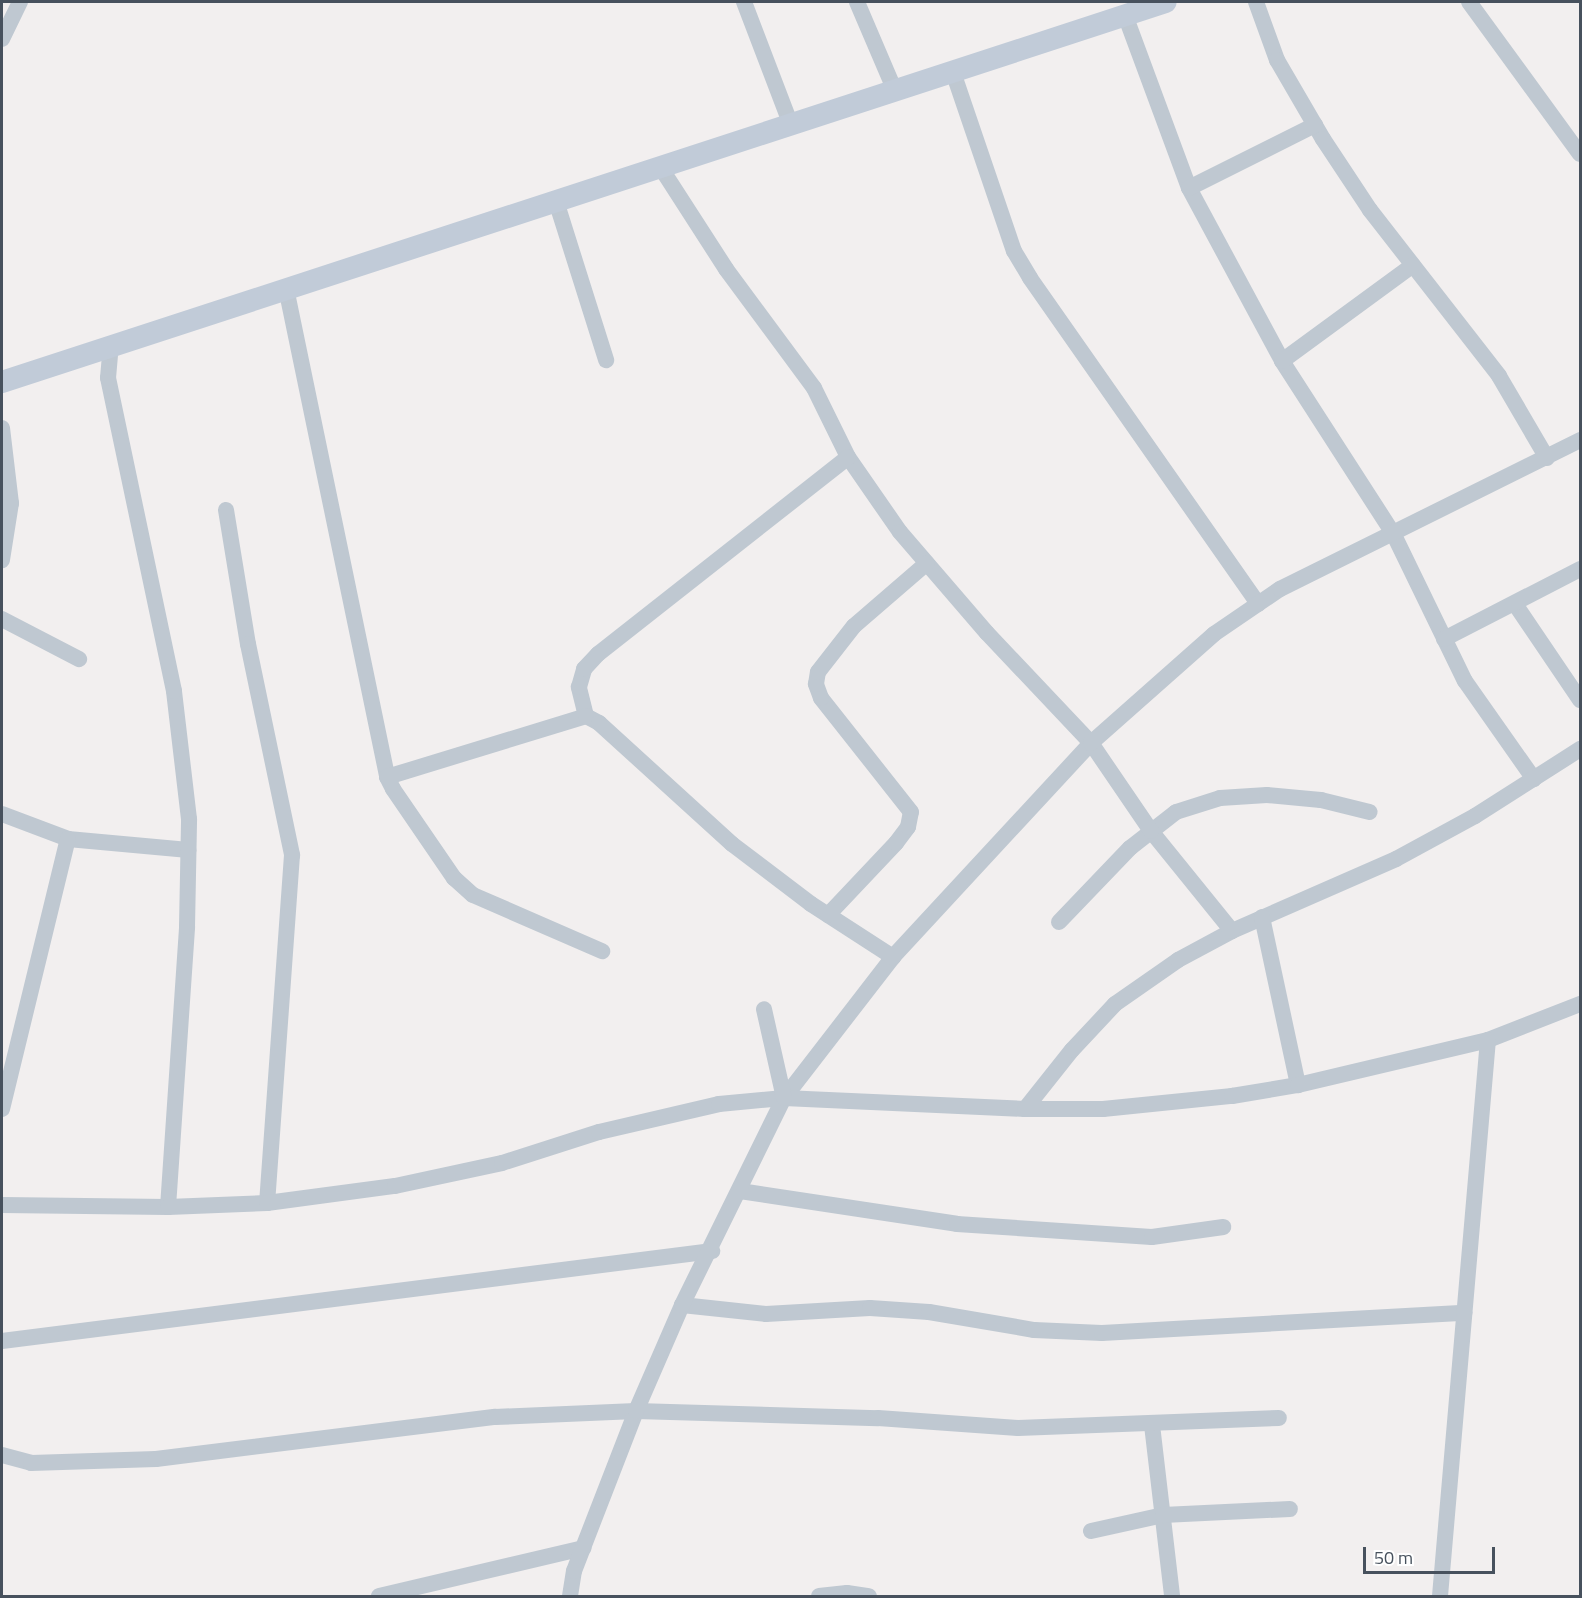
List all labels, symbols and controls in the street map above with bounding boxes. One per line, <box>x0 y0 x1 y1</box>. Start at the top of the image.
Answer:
scale bar <box>1366 1535 1498 1573</box>
text: 50 m <box>1374 1544 1413 1571</box>

